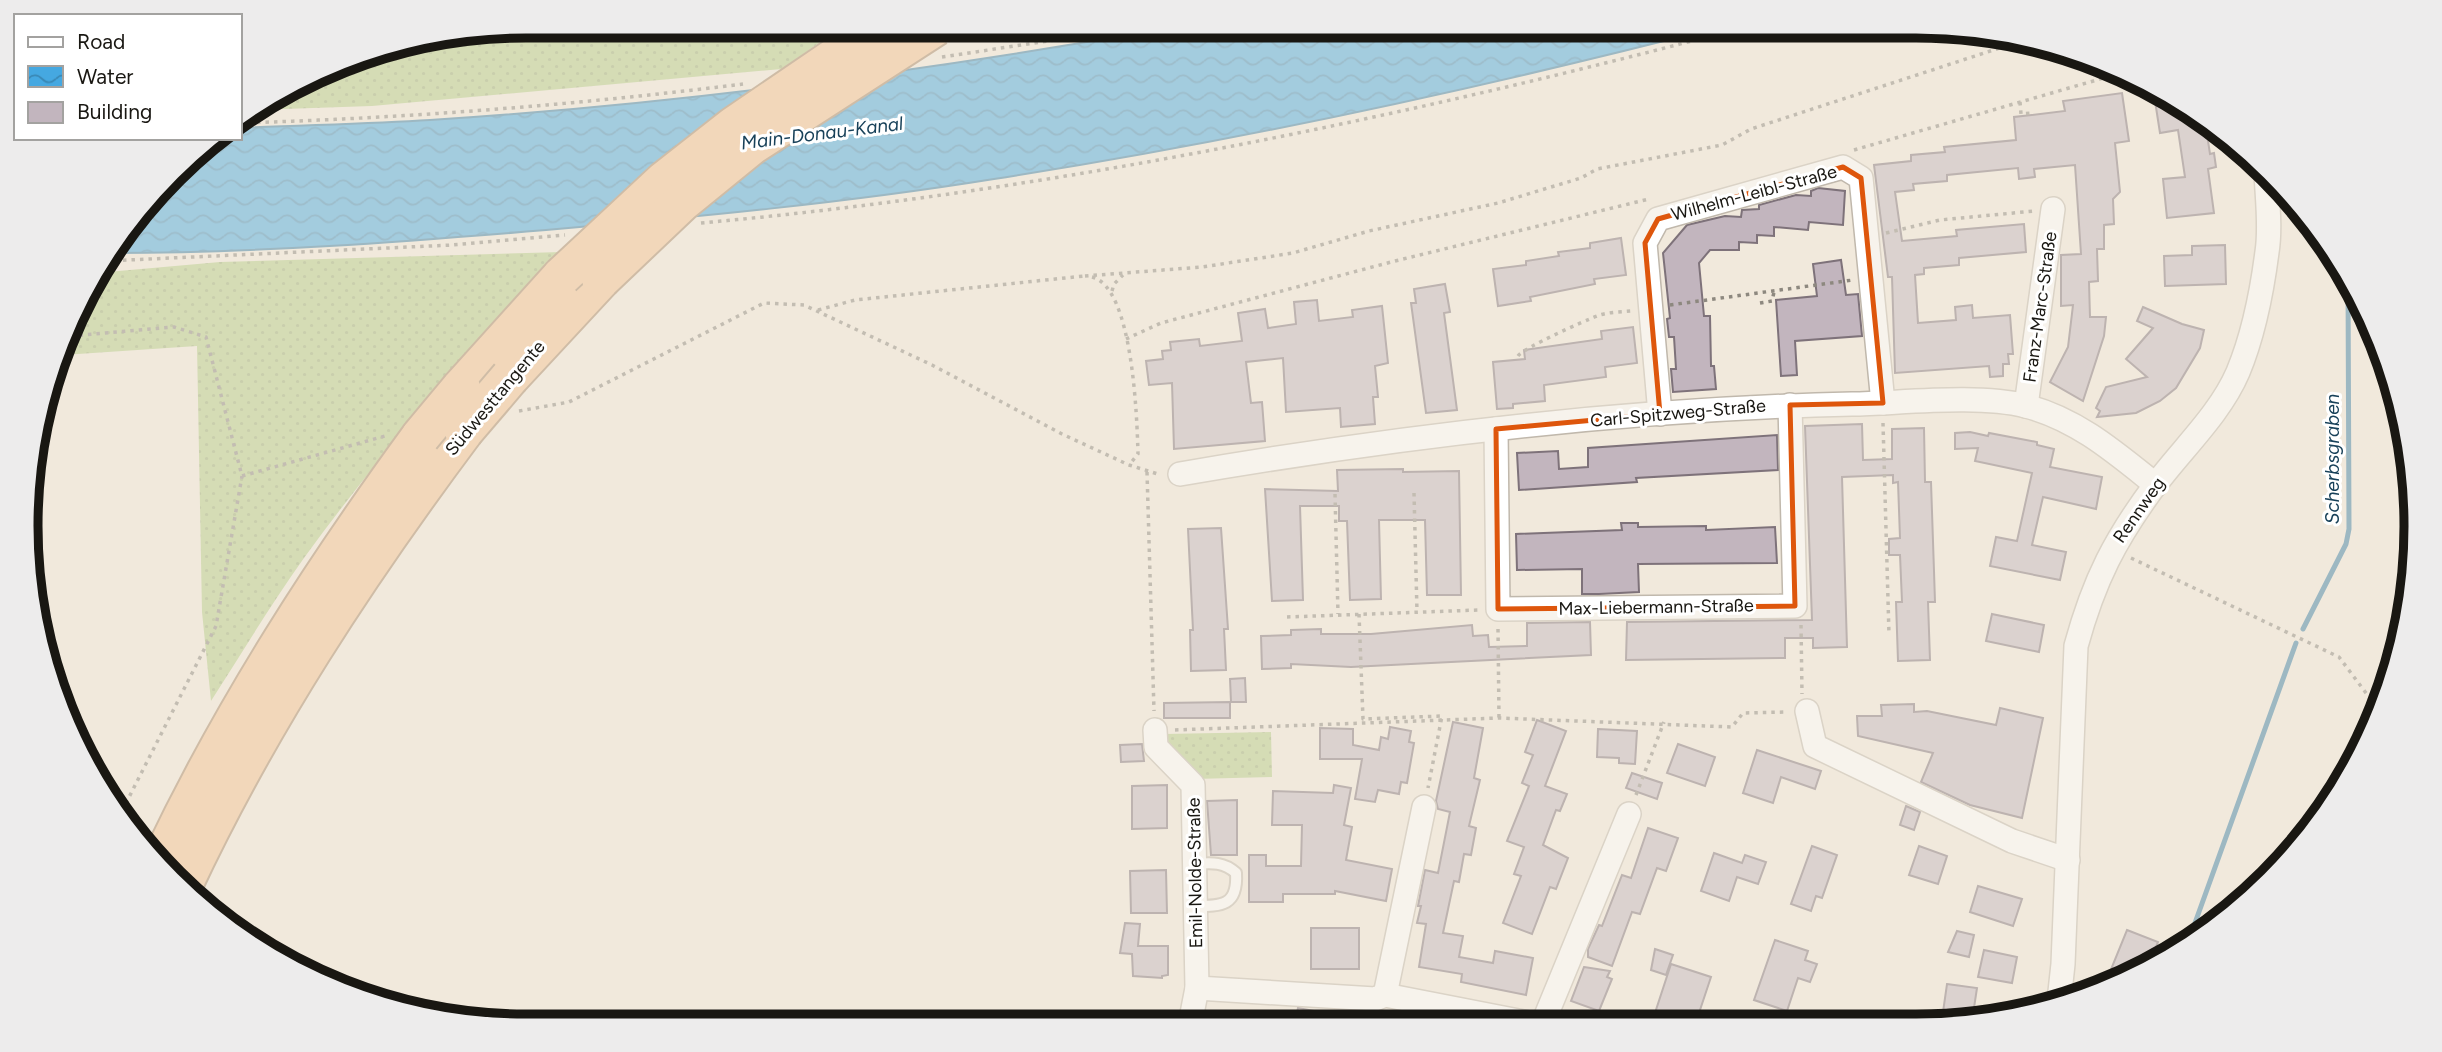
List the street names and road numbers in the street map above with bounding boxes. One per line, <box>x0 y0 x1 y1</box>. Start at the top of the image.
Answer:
street label: Wilhelm-Leibl-Straße <box>1669 160 1839 226</box>
street label: Franz-Marc-Straße <box>2019 230 2061 384</box>
street label: Südwesttangente <box>440 336 550 460</box>
street label: Carl-Spitzweg-Straße <box>1589 394 1767 432</box>
street label: Rennweg <box>2108 473 2170 547</box>
street label: Max-Liebermann-Straße <box>1558 594 1754 620</box>
street label: Emil-Nolde-Straße <box>1183 797 1207 949</box>

